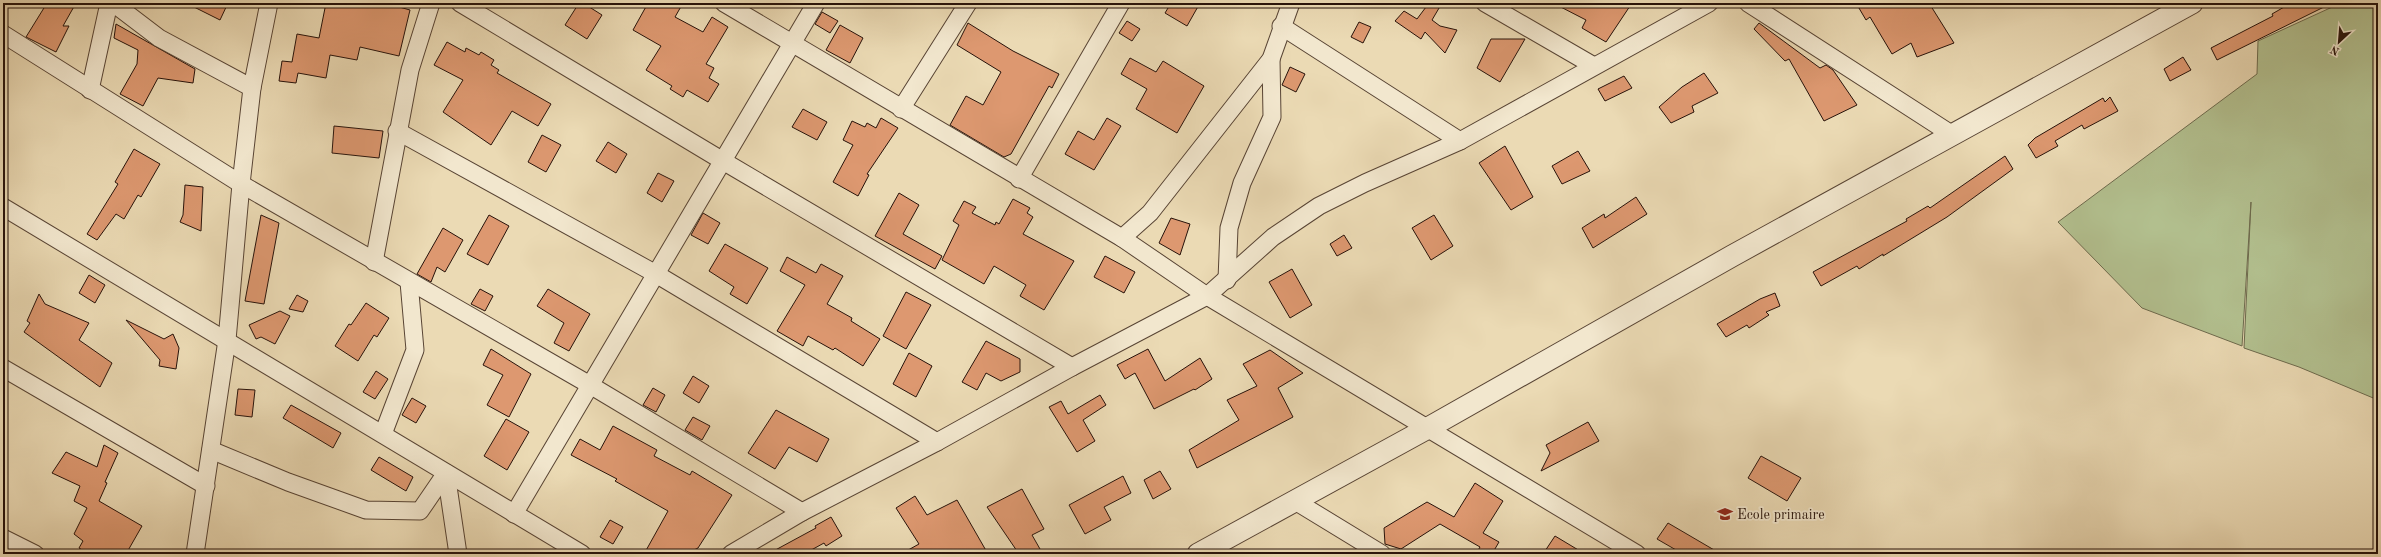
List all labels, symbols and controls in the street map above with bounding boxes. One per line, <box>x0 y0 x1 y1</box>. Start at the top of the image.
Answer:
north arrow <box>2319 22 2359 62</box>
text: N <box>2329 43 2341 56</box>
school or university icon: Ecole primaire <box>1716 505 1734 523</box>
place label: Ecole primaire <box>1737 508 1825 522</box>

